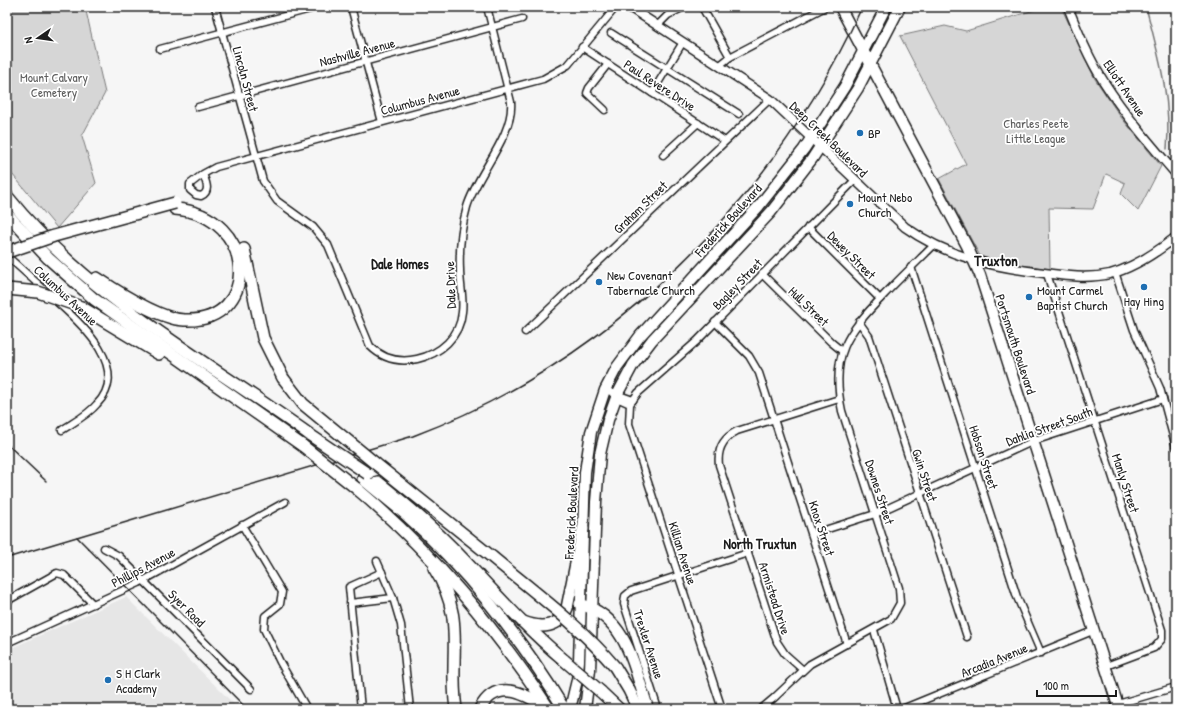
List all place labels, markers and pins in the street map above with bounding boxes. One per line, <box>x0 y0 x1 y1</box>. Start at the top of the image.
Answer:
place label: BP <box>868 124 881 142</box>
marker: BP <box>855 128 865 138</box>
place label: Mount Nebo Church <box>858 188 912 221</box>
marker: Mount Nebo Church <box>845 199 855 209</box>
place label: New Covenant Tabernacle Church <box>607 266 695 299</box>
marker: New Covenant Tabernacle Church <box>594 277 604 287</box>
place label: Mount Carmel Baptist Church <box>1037 281 1108 314</box>
marker: Hay Hing <box>1139 282 1149 292</box>
marker: Mount Carmel Baptist Church <box>1024 292 1034 302</box>
place label: Hay Hing <box>1124 292 1164 310</box>
place label: S H Clark Academy <box>116 664 161 697</box>
marker: S H Clark Academy <box>103 675 113 685</box>

